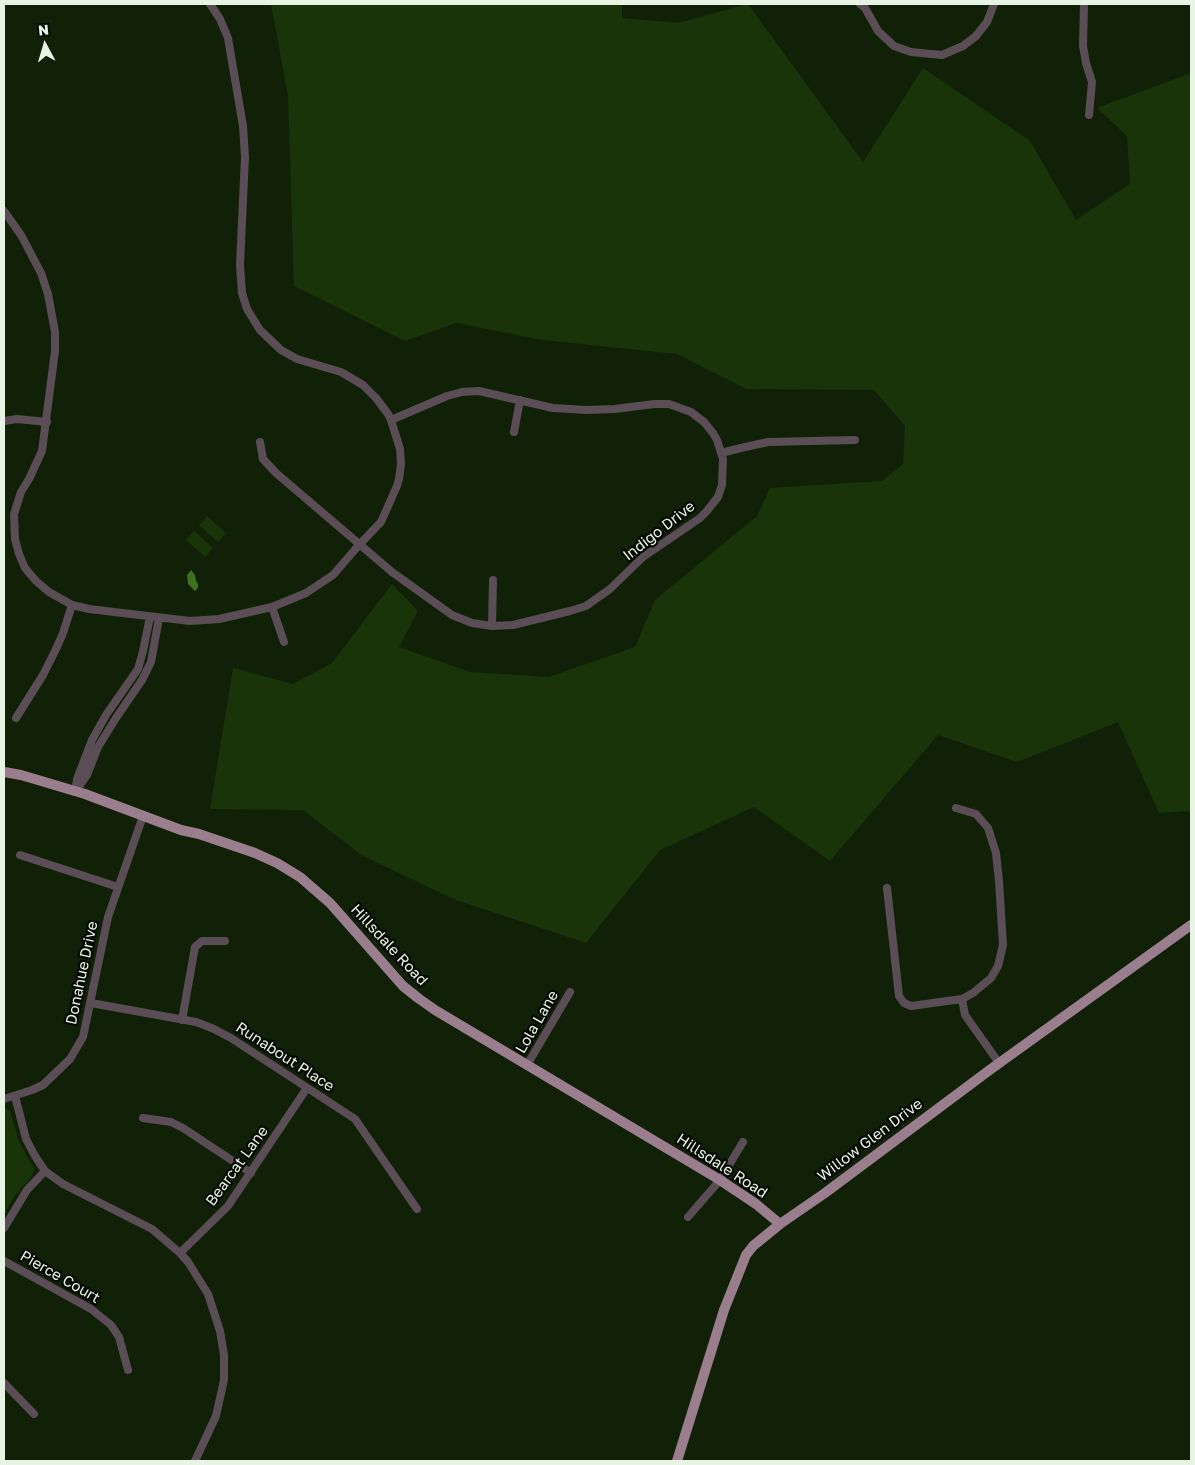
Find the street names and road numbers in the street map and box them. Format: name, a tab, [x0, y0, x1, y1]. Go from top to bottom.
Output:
street label: Indigo Drive	[619, 497, 699, 565]
street label: Hillsdale Road	[347, 901, 431, 989]
street label: Donahue Drive	[62, 920, 102, 1026]
street label: Lola Lane	[512, 987, 562, 1057]
street label: Runabout Place	[232, 1018, 338, 1096]
street label: Willow Glen Drive	[814, 1095, 926, 1185]
street label: Bearcat Lane	[202, 1123, 272, 1209]
street label: Hillsdale Road	[673, 1130, 771, 1202]
street label: Pierce Court	[17, 1247, 103, 1307]

